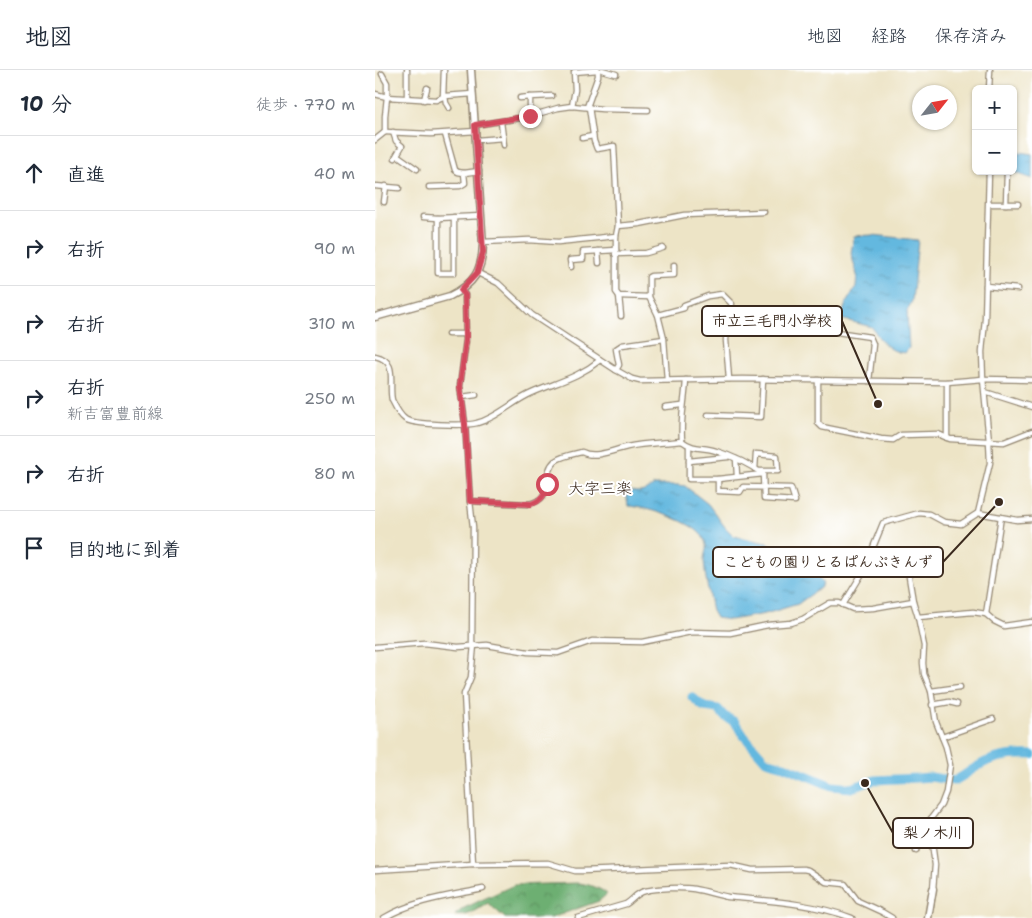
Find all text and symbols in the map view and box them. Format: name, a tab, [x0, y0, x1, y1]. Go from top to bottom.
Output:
text: 地図	[25, 21, 73, 53]
text: 地図	[807, 24, 843, 48]
text: 経路	[871, 24, 907, 48]
text: 保存済み	[935, 24, 1007, 48]
north arrow	[912, 85, 957, 130]
map controls	[972, 85, 1017, 175]
button: +	[972, 85, 1017, 130]
text: 10 分	[20, 90, 72, 118]
text: 徒歩 · 770 m	[256, 94, 355, 115]
route end	[519, 105, 542, 128]
button: −	[972, 130, 1017, 175]
icon: ahead	[20, 159, 48, 187]
text: 直進	[67, 162, 105, 187]
text: 40 m	[313, 163, 355, 184]
icon: right	[20, 234, 48, 262]
text: 右折	[67, 237, 105, 262]
text: 90 m	[314, 238, 355, 259]
callout: 市立三毛門小学校	[702, 306, 842, 336]
icon: right	[20, 309, 48, 337]
text: 市立三毛門小学校	[712, 311, 832, 331]
text: 右折	[67, 312, 105, 337]
text: 310 m	[308, 313, 355, 334]
text: 右折	[67, 375, 105, 400]
icon: right	[20, 384, 48, 412]
text: 250 m	[304, 388, 355, 409]
text: 新吉富豊前線	[67, 403, 163, 424]
icon: right	[20, 459, 48, 487]
text: 右折	[67, 462, 105, 487]
text: 80 m	[314, 463, 355, 484]
route start	[536, 473, 559, 496]
district label: 大字三楽	[568, 478, 632, 499]
icon: arrive	[20, 534, 48, 562]
text: 目的地に到着	[67, 537, 181, 562]
callout: こどもの園りとるぱんぷきんず	[713, 547, 943, 577]
text: こどもの園りとるぱんぷきんず	[723, 552, 933, 572]
callout: 梨ノ木川	[893, 818, 973, 848]
text: 梨ノ木川	[903, 823, 963, 843]

